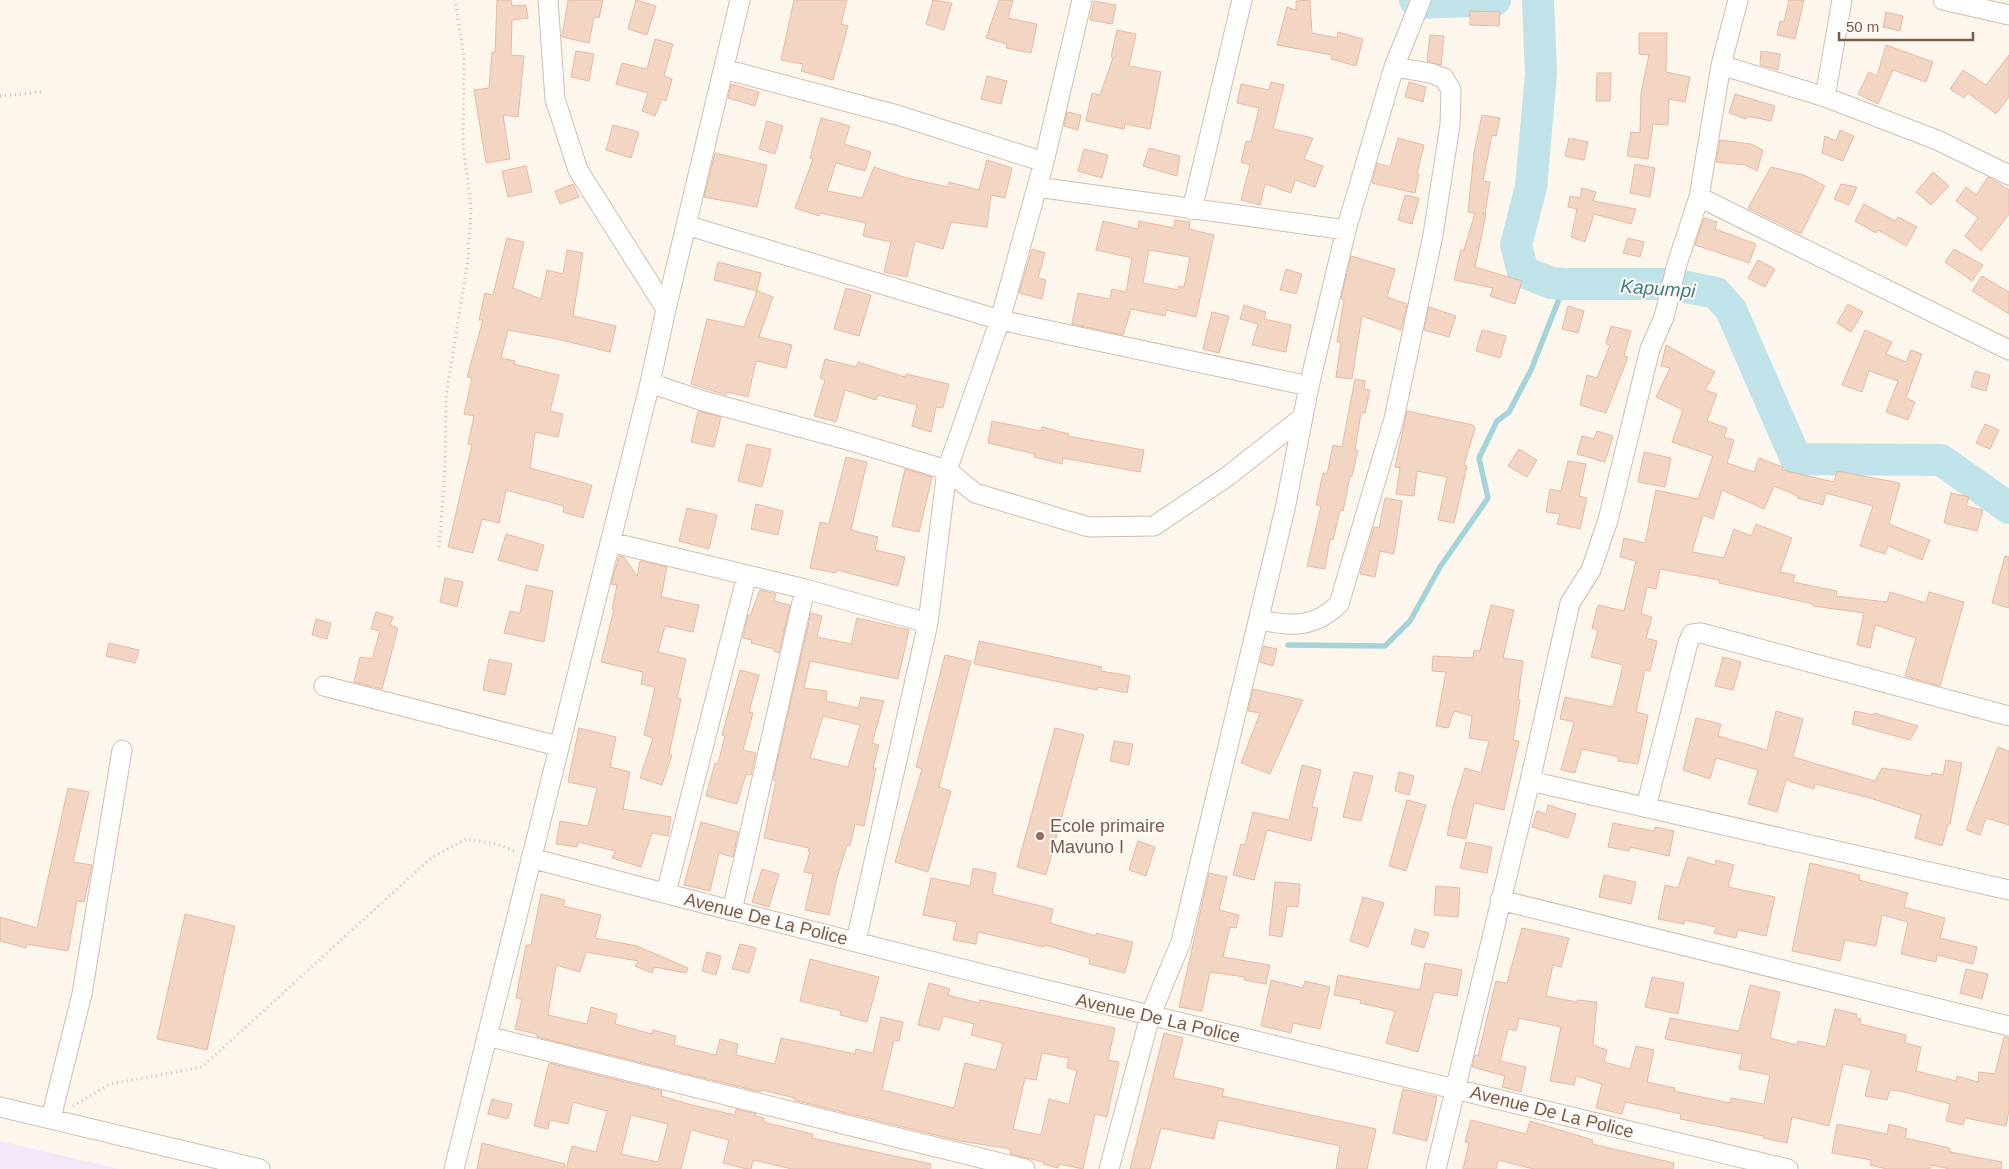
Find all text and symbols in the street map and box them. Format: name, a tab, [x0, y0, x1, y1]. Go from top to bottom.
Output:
scale bar	[1839, 10, 1973, 42]
text: 50 m	[1846, 18, 1879, 35]
water label: Kapumpi	[1620, 275, 1697, 302]
place label: Ecole primaire Mavuno I	[1050, 816, 1165, 857]
marker: Ecole primaire Mavuno I	[1034, 830, 1046, 842]
street label: Avenue De La Police	[682, 889, 850, 949]
street label: Avenue De La Police	[1074, 989, 1242, 1047]
street label: Avenue De La Police	[1468, 1082, 1636, 1142]

